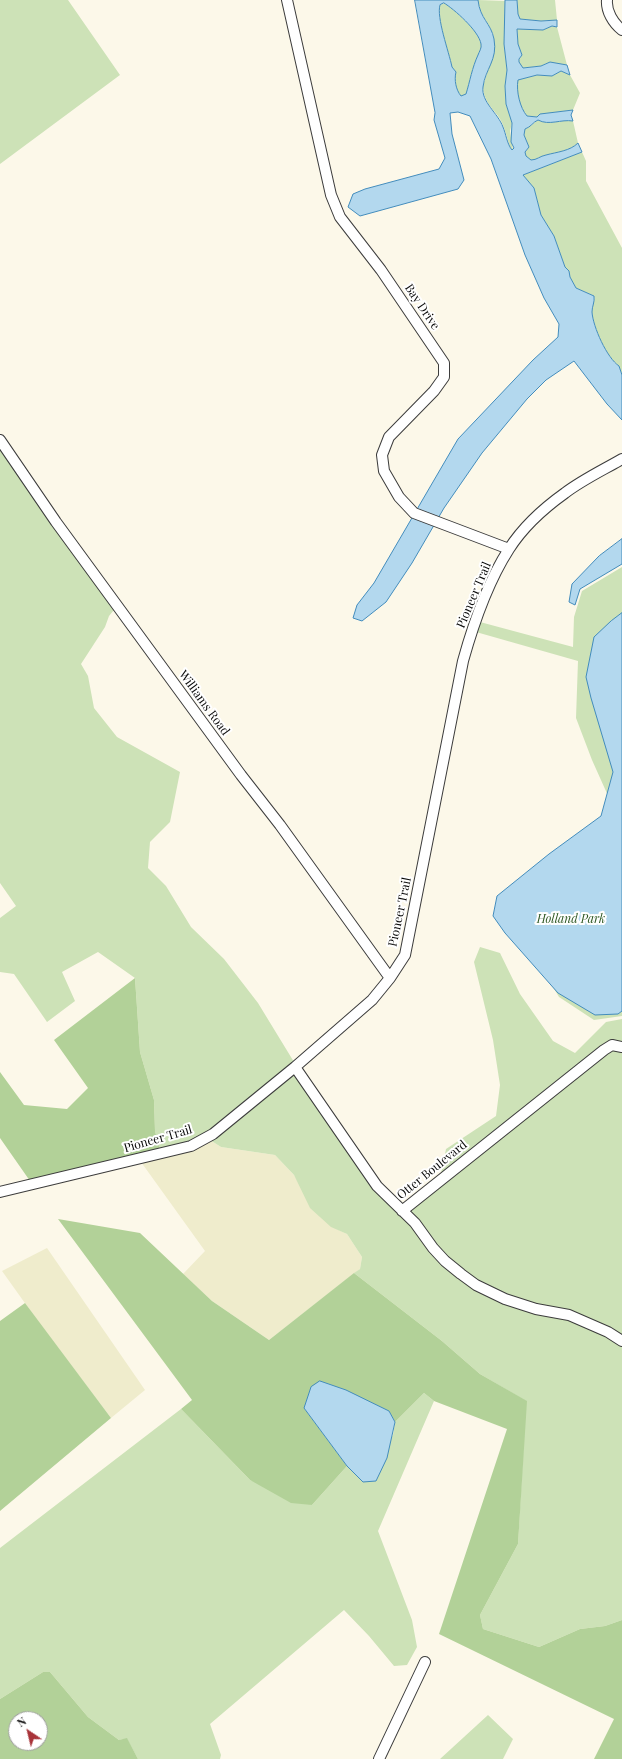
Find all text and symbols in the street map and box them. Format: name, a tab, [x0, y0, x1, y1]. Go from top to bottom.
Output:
street label: Bay Drive	[402, 282, 442, 332]
street label: Pioneer Trail	[454, 560, 494, 630]
street label: Williams Road	[176, 668, 232, 738]
street label: Pioneer Trail	[386, 876, 414, 948]
park label: Holland Park	[537, 912, 605, 926]
street label: Pioneer Trail	[122, 1122, 194, 1156]
street label: Otter Boulevard	[394, 1137, 470, 1203]
north arrow	[8, 1711, 48, 1751]
text: N	[14, 1713, 29, 1730]

